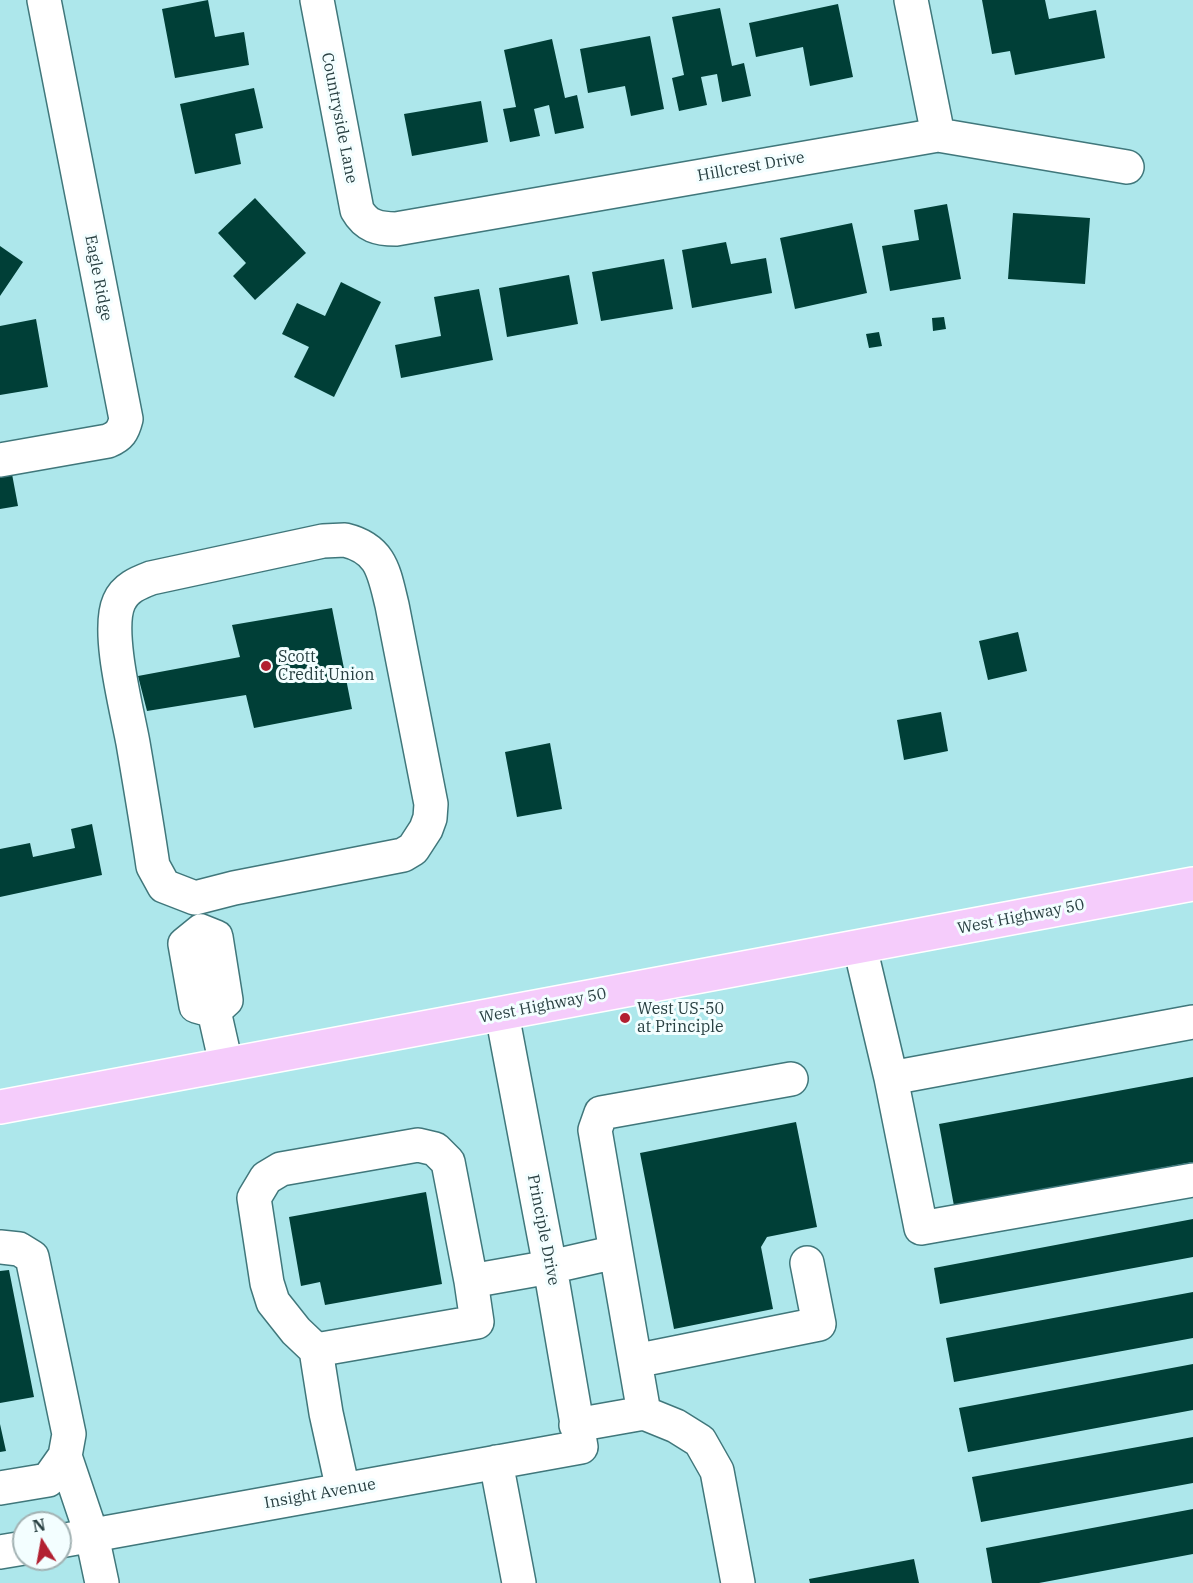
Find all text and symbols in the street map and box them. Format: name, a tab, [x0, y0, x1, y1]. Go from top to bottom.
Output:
street label: Countryside Lane	[317, 51, 361, 185]
street label: Hillcrest Drive	[696, 148, 806, 186]
street label: Eagle Ridge	[80, 233, 116, 323]
place label: Scott Credit Union	[278, 647, 374, 685]
marker: Scott Credit Union	[259, 659, 273, 673]
street label: West Highway 50	[956, 895, 1086, 939]
street label: West Highway 50	[478, 984, 608, 1028]
place label: West US-50 at Principle	[637, 999, 724, 1037]
marker: West US-50 at Principle	[618, 1011, 632, 1025]
street label: Principle Drive	[523, 1173, 563, 1287]
street label: Insight Avenue	[263, 1475, 377, 1513]
north arrow	[12, 1511, 72, 1571]
text: N	[31, 1514, 47, 1536]

